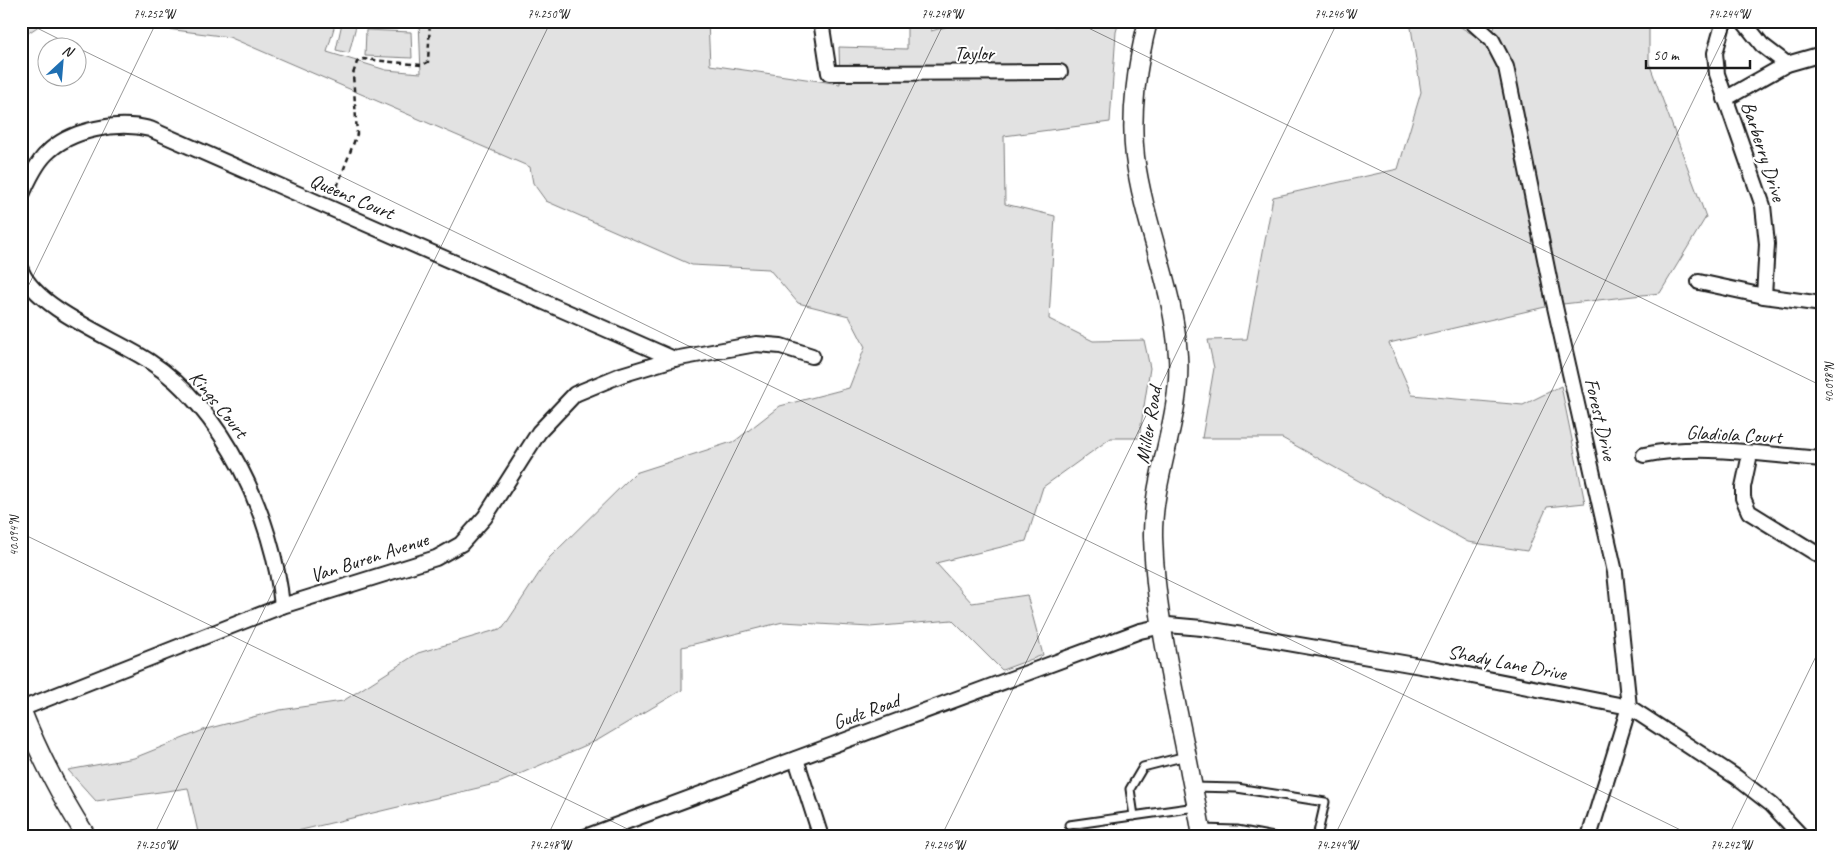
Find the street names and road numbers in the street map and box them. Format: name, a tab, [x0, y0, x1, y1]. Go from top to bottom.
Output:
street label: Taylor	[954, 41, 996, 66]
street label: Barberry Drive	[1736, 98, 1792, 206]
street label: Queens Court	[306, 168, 400, 226]
street label: Kings Court	[184, 366, 255, 445]
street label: Forest Drive	[1579, 376, 1622, 464]
street label: Miller Road	[1129, 381, 1168, 466]
street label: Gladiola Court	[1686, 420, 1785, 450]
street label: Van Buren Avenue	[307, 526, 433, 588]
street label: Shady Lane Drive	[1446, 639, 1570, 687]
street label: Gudz Road	[829, 687, 906, 735]

